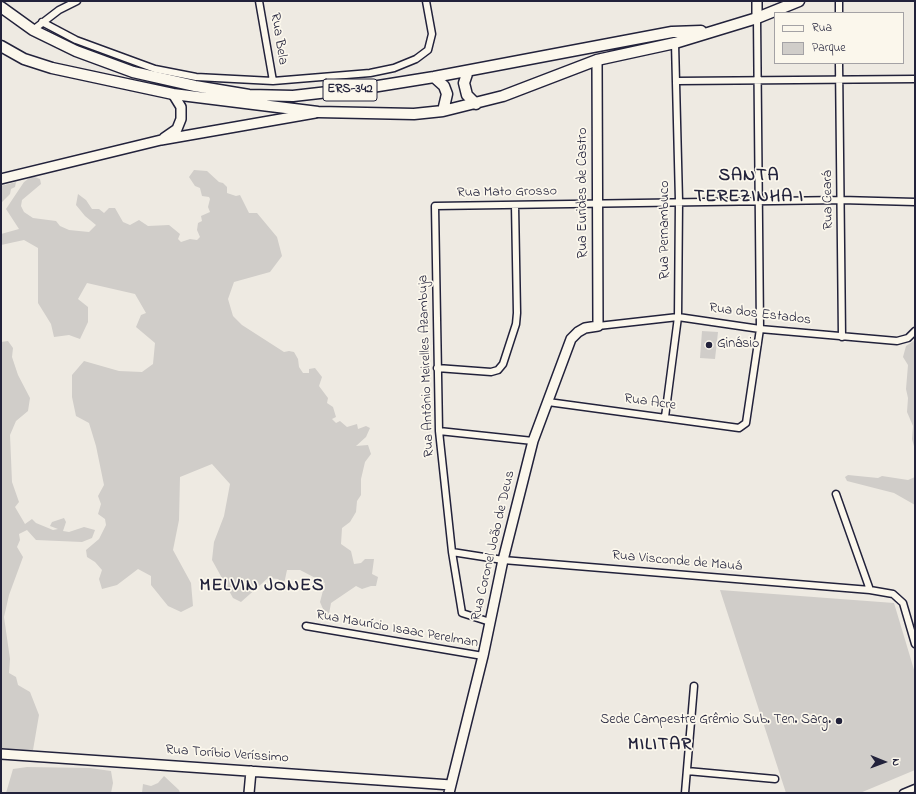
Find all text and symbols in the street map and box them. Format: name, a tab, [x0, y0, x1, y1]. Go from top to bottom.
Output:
street label: Rua Bela	[266, 12, 290, 66]
legend	[774, 12, 904, 64]
text: Rua	[812, 19, 832, 37]
text: Parque	[812, 39, 846, 57]
road number: ERS-342	[323, 79, 377, 101]
street label: Rua Eurides de Castro	[576, 127, 592, 259]
district label: SANTA TEREZINHA I	[694, 166, 804, 208]
street label: Rua Ceará	[820, 170, 838, 230]
street label: Rua Pernambuco	[658, 181, 674, 279]
street label: Rua Mato Grosso	[457, 184, 557, 202]
street label: Rua Antônio Meirelles Azambuja	[415, 274, 439, 458]
street label: Rua dos Estados	[708, 300, 812, 330]
place label: Ginásio	[717, 337, 759, 353]
marker: Ginásio	[704, 340, 714, 350]
street label: Rua Acre	[623, 391, 677, 415]
street label: Rua Coronel João de Deus	[469, 469, 519, 623]
street label: Rua Visconde de Mauá	[611, 548, 743, 576]
district label: MELVIN JONES	[199, 576, 325, 598]
street label: Rua Maurício Isaac Perelman	[315, 607, 479, 653]
place label: Sede Campestre Grêmio Sub. Ten. Sarg.	[600, 713, 831, 729]
marker: Sede Campestre Grêmio Sub. Ten. Sarg.	[834, 716, 844, 726]
district label: MILITAR	[628, 735, 692, 757]
street label: Rua Toríbio Veríssimo	[165, 742, 289, 768]
north arrow	[864, 742, 904, 782]
text: N	[888, 758, 904, 766]

